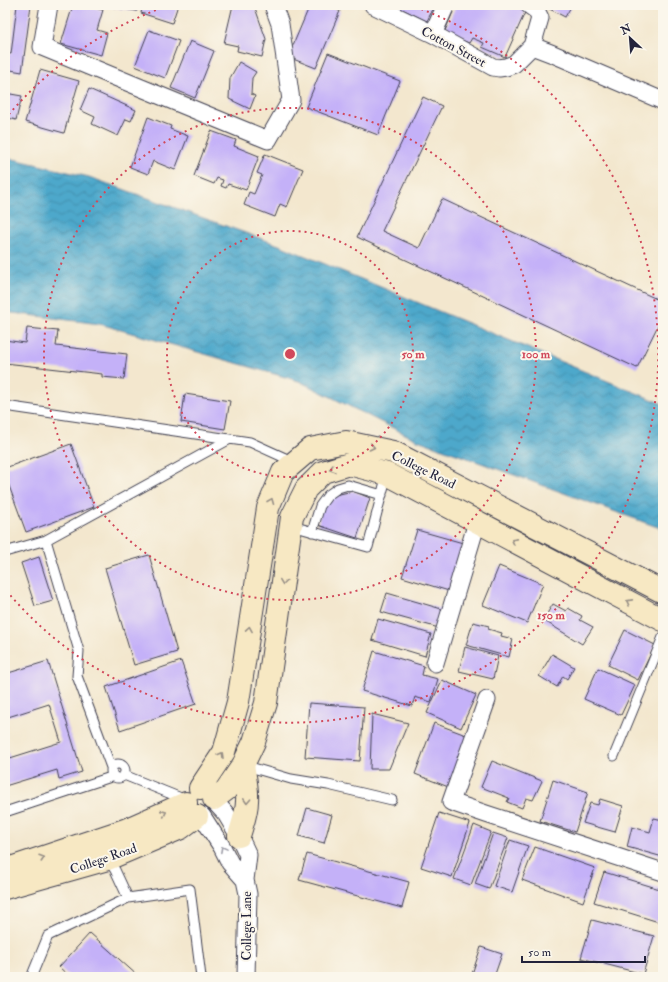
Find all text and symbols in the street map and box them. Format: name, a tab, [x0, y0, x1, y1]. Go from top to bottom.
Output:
north arrow	[610, 18, 650, 58]
text: N	[618, 21, 634, 38]
street label: Cotton Street	[418, 23, 489, 71]
centre of rings	[283, 347, 297, 361]
text: 50 m	[401, 347, 425, 362]
text: 100 m	[522, 347, 551, 362]
one-way arrow	[368, 443, 375, 451]
street label: College Road	[389, 447, 459, 493]
one-way arrow	[329, 465, 336, 473]
one-way arrow	[266, 498, 274, 505]
one-way arrow	[510, 539, 518, 546]
one-way arrow	[280, 578, 288, 585]
one-way arrow	[625, 599, 633, 607]
text: 150 m	[537, 608, 565, 623]
one-way arrow	[244, 626, 253, 632]
one-way arrow	[217, 752, 224, 759]
one-way arrow	[242, 798, 251, 804]
one-way arrow	[160, 810, 167, 818]
street label: College Road	[68, 840, 139, 878]
one-way arrow	[220, 846, 227, 853]
one-way arrow	[38, 854, 45, 862]
street label: College Lane	[239, 891, 255, 961]
scale bar	[522, 938, 645, 964]
text: 50 m	[528, 945, 552, 960]

